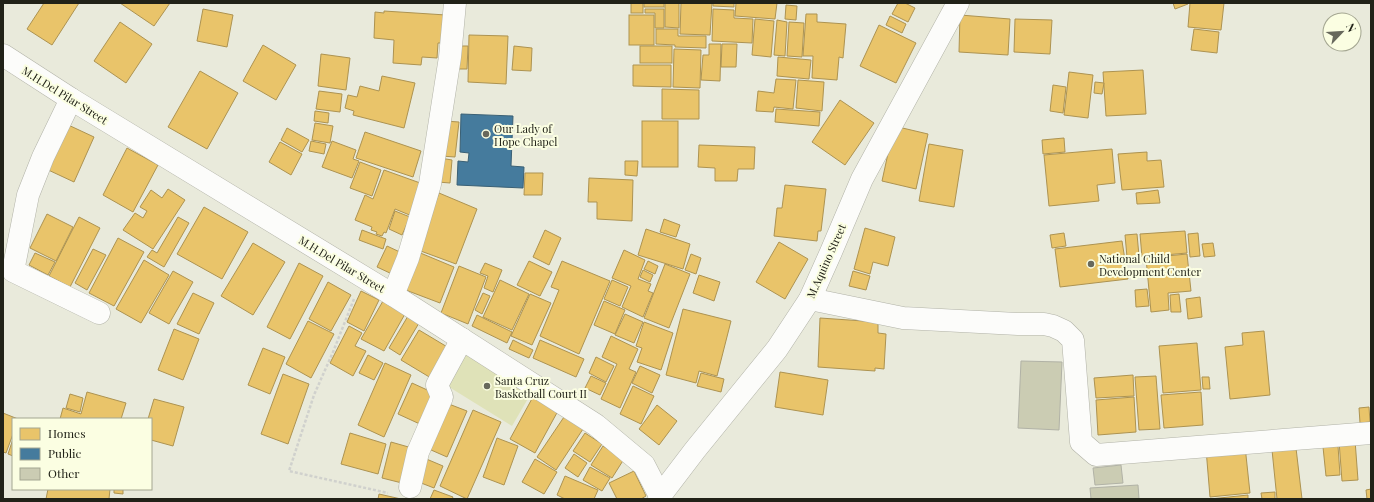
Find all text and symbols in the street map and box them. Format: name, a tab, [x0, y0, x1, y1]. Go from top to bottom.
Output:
north arrow	[1322, 12, 1362, 52]
text: N	[1343, 21, 1360, 34]
street label: M.H.Del Pilar Street	[19, 63, 111, 127]
place label: Our Lady of Hope Chapel	[494, 121, 557, 149]
marker: Our Lady of Hope Chapel	[481, 129, 491, 139]
street label: M.Aquino Street	[803, 221, 849, 301]
street label: M.H.Del Pilar Street	[296, 232, 388, 296]
place label: National Child Development Center	[1099, 251, 1201, 279]
marker: National Child Development Center	[1086, 259, 1096, 269]
place label: Santa Cruz Basketball Court II	[495, 373, 587, 401]
marker: Santa Cruz Basketball Court II	[482, 381, 492, 391]
legend	[12, 418, 152, 490]
text: Homes	[48, 425, 86, 441]
text: Public	[48, 445, 82, 461]
text: Other	[48, 465, 80, 481]

